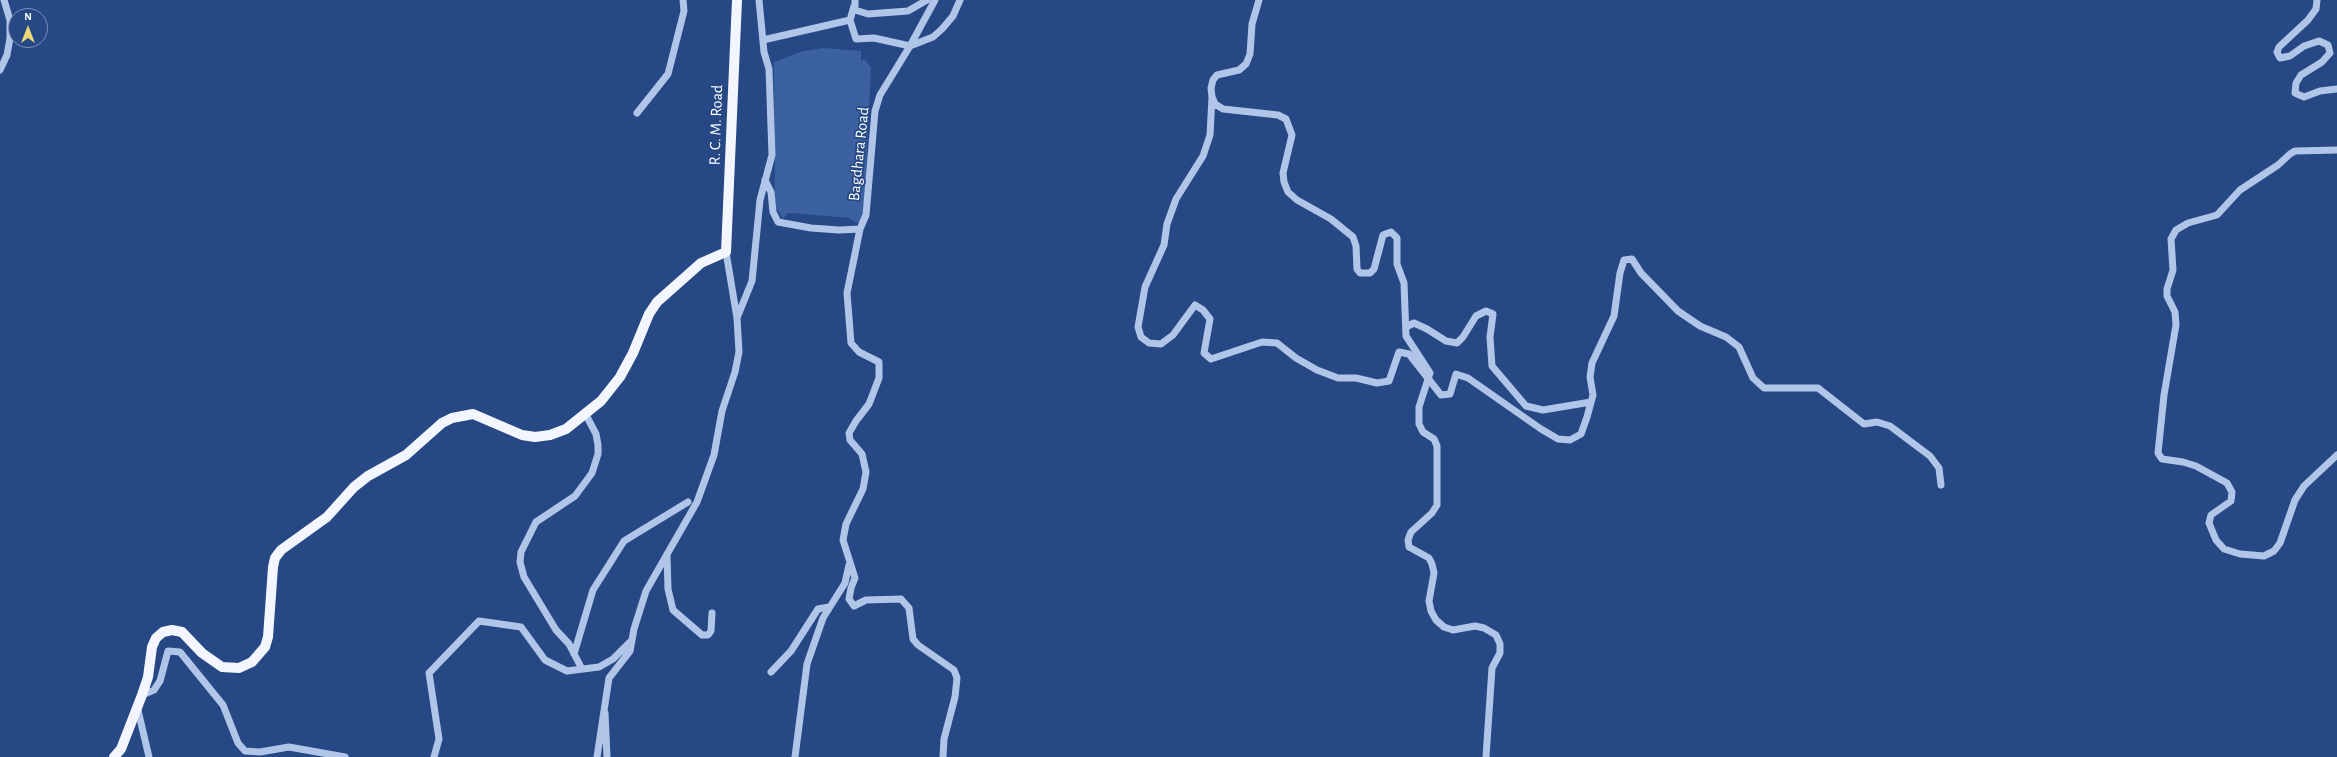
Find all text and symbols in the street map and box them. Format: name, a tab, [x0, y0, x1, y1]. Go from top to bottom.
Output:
north arrow	[8, 8, 48, 48]
text: N	[24, 11, 32, 22]
street label: R. C. M. Road	[705, 84, 727, 166]
street label: Bagdhara Road	[845, 106, 873, 202]

